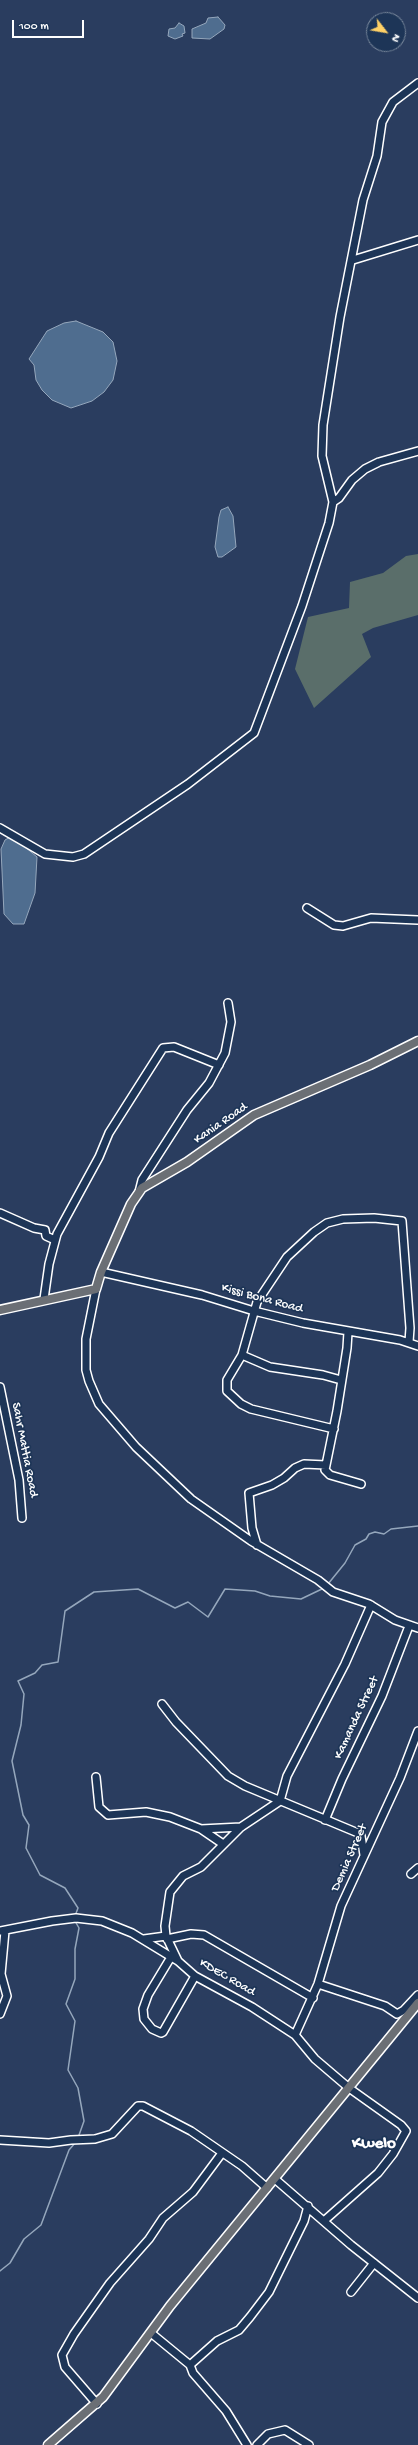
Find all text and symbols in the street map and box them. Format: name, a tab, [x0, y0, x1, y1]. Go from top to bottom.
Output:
scale bar	[14, 12, 86, 38]
north arrow	[366, 12, 406, 52]
text: 100 m	[19, 20, 49, 34]
text: N	[388, 31, 402, 44]
street label: Kania Road	[191, 1100, 251, 1148]
street label: Kissi Bona Road	[220, 1281, 304, 1317]
street label: Sahr Mattia Road	[7, 1401, 41, 1499]
street label: Kamanda Street	[331, 1674, 383, 1762]
street label: Demia Street	[328, 1822, 372, 1894]
street label: KDEC Road	[196, 1956, 258, 2000]
district label: Kwelo	[352, 2134, 396, 2154]

